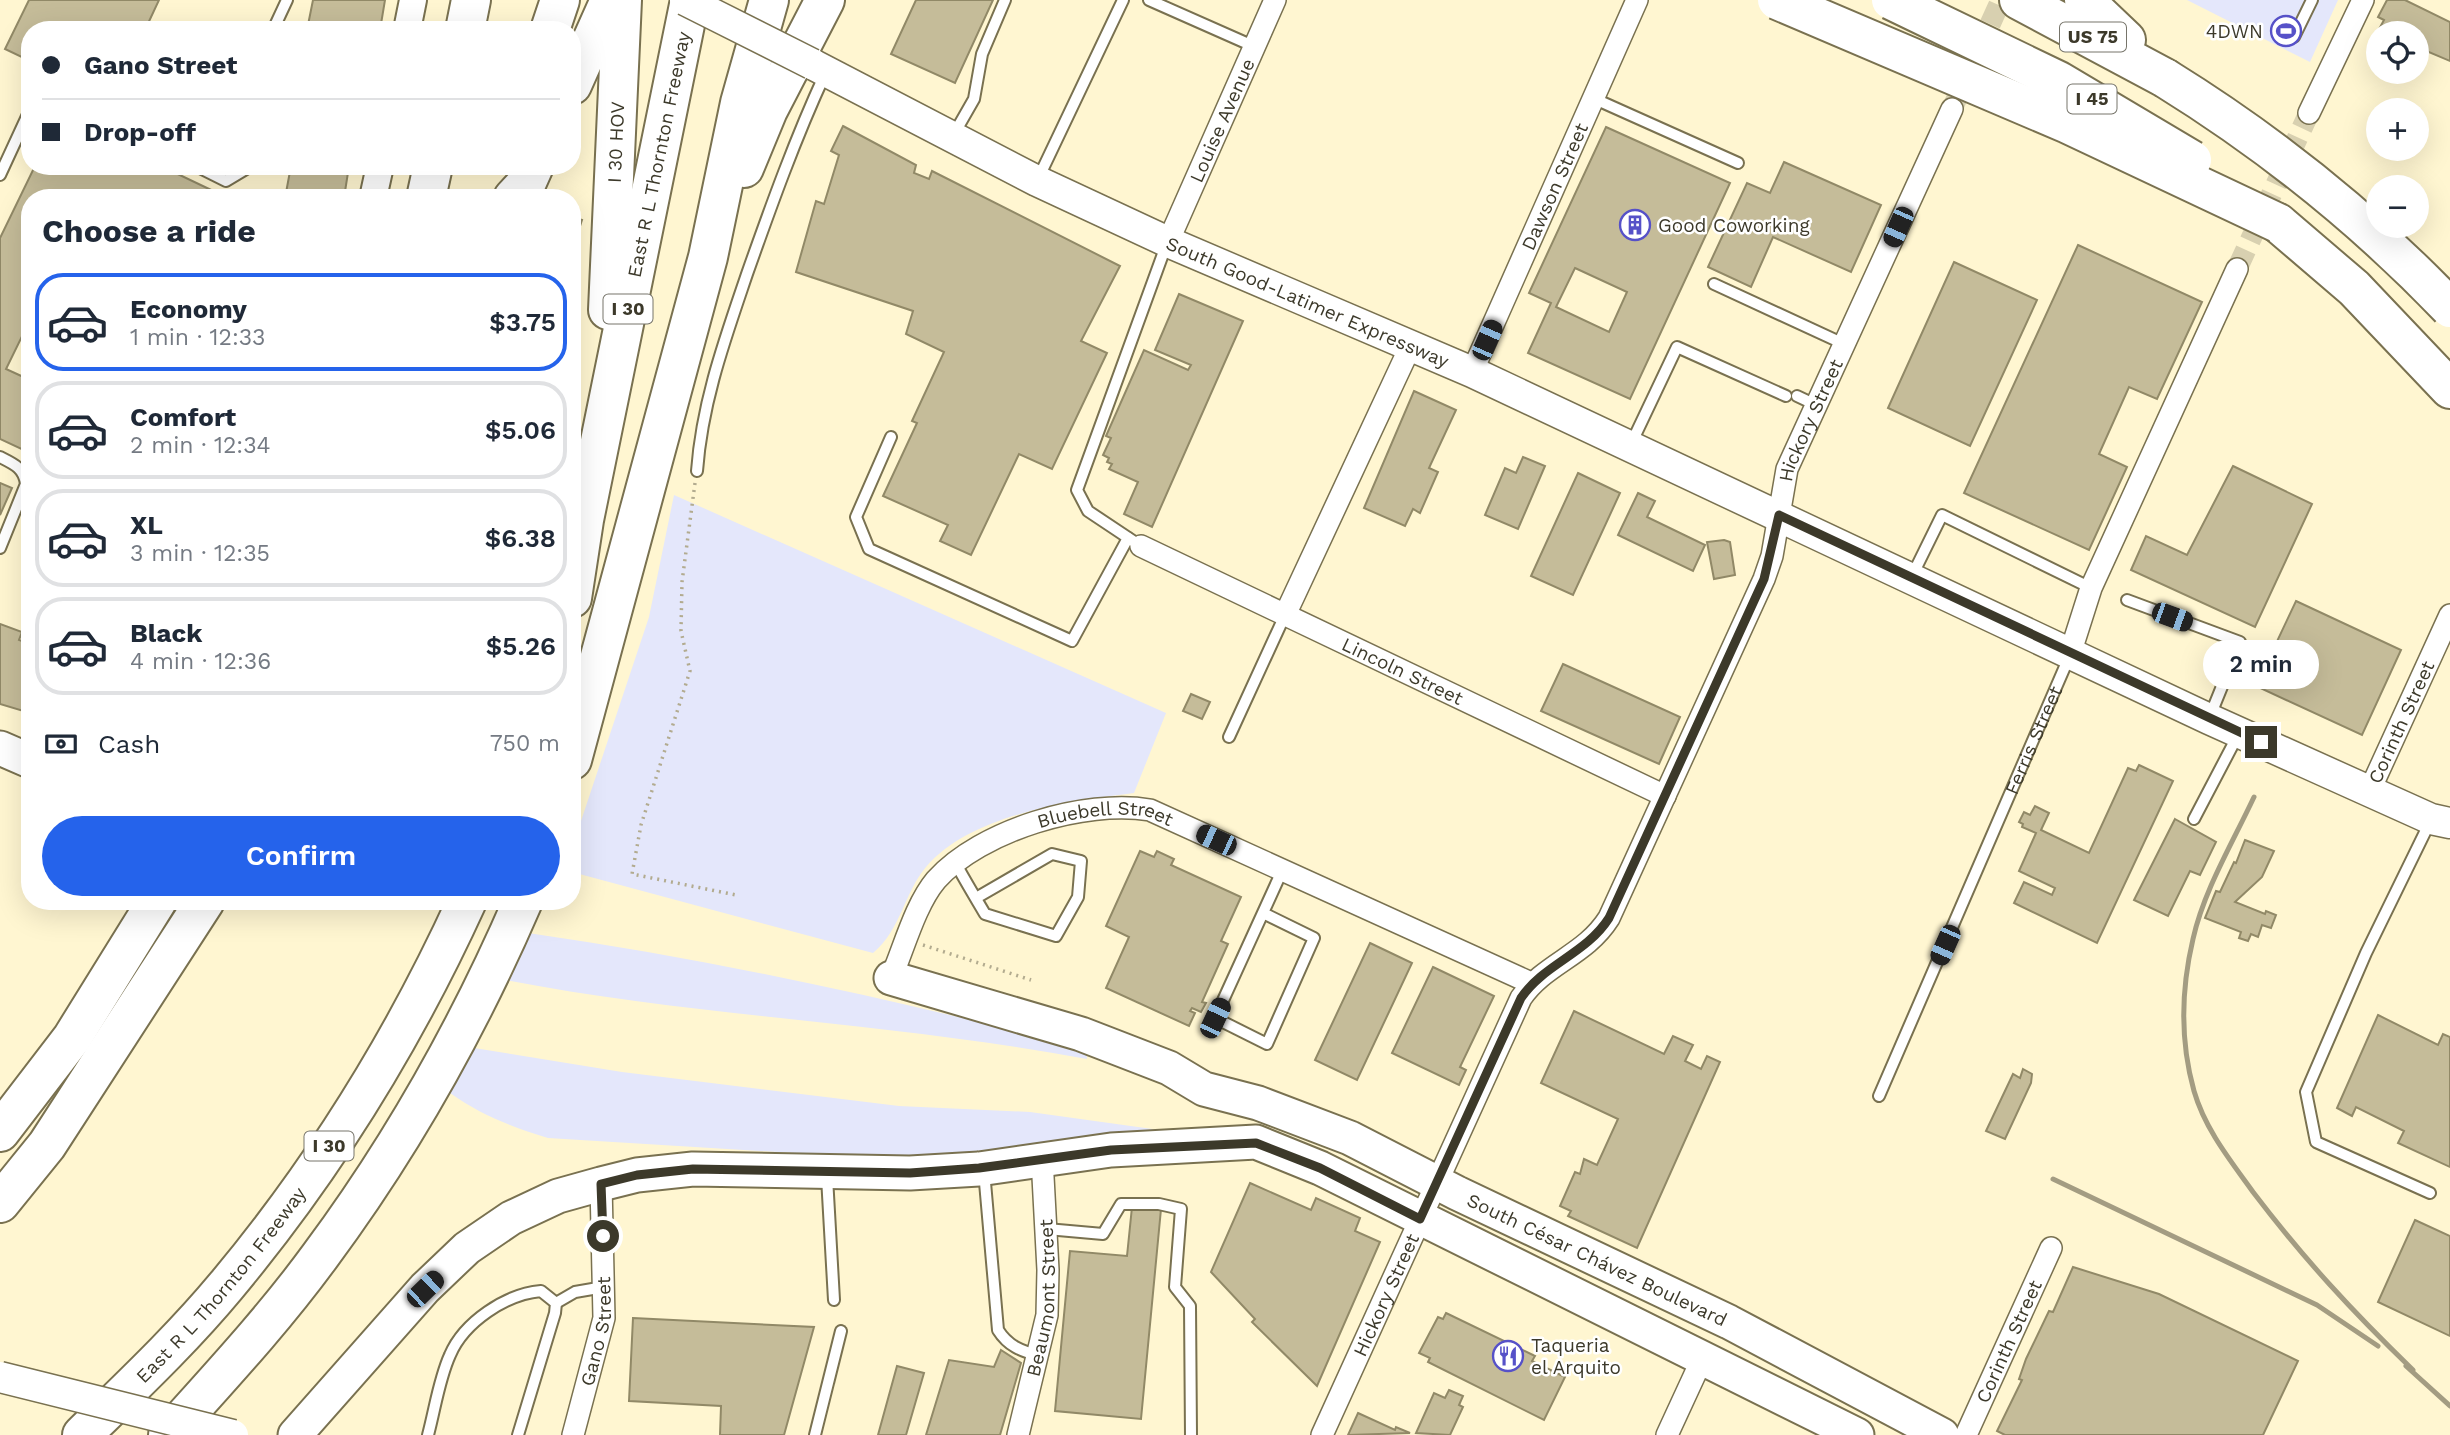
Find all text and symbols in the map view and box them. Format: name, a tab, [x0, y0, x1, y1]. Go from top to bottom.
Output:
sports icon: 4DWN	[2269, 14, 2303, 48]
place label: 4DWN	[2206, 20, 2263, 43]
map controls	[2366, 21, 2429, 238]
button: locate	[2366, 21, 2429, 84]
road number: US 75	[2060, 22, 2126, 52]
street label: East R L Thornton Freeway	[623, 29, 695, 279]
text: Gano Street	[84, 50, 237, 80]
street label: Louise Avenue	[1185, 55, 1260, 186]
road number: I 45	[2068, 84, 2116, 114]
button: +	[2366, 98, 2429, 161]
street label: I 30 HOV	[603, 101, 629, 184]
text: Drop-off	[84, 117, 196, 147]
street label: Dawson Street	[1517, 119, 1593, 254]
button: −	[2366, 175, 2429, 238]
car	[1880, 204, 1917, 250]
building icon: Good Coworking	[1618, 208, 1652, 242]
text: Choose a ride	[42, 212, 256, 250]
place label: Good Coworking	[1658, 214, 1810, 237]
street label: South Good-Latimer Expressway	[1163, 232, 1452, 373]
icon: car	[46, 291, 109, 354]
text: Economy	[130, 294, 247, 324]
road number: I 30	[604, 295, 652, 324]
text: $3.75	[489, 307, 556, 337]
car	[1469, 317, 1506, 363]
text: 1 min · 12:33	[130, 324, 266, 351]
street label: Hickory Street	[1774, 355, 1848, 483]
icon: car	[46, 399, 109, 462]
text: Comfort	[130, 402, 236, 432]
text: $5.06	[485, 415, 556, 445]
text: 2 min · 12:34	[130, 432, 271, 459]
icon: car	[46, 507, 109, 570]
text: XL	[130, 510, 163, 540]
text: $6.38	[485, 523, 556, 553]
text: 3 min · 12:35	[130, 540, 270, 567]
car	[2149, 600, 2196, 634]
icon: car	[46, 615, 109, 678]
text: Black	[130, 618, 202, 648]
text: $5.26	[486, 631, 556, 661]
street label: Lincoln Street	[1338, 633, 1467, 710]
callout: 2 min	[2203, 640, 2319, 690]
text: 4 min · 12:36	[130, 648, 271, 675]
text: 2 min	[2229, 651, 2293, 678]
street label: Corinth Street	[2363, 657, 2440, 787]
street label: Ferris Street	[2000, 682, 2067, 798]
icon: cash	[42, 725, 80, 763]
route end	[2245, 726, 2277, 758]
text: Cash	[98, 729, 160, 759]
text: 750 m	[490, 730, 560, 757]
street label: Bluebell Street	[1034, 797, 1177, 833]
button: Confirm	[42, 816, 560, 896]
car	[1193, 822, 1240, 858]
car	[1927, 922, 1964, 968]
car	[1197, 995, 1234, 1041]
road number: I 30	[304, 1132, 354, 1161]
street label: East R L Thornton Freeway	[131, 1182, 311, 1388]
street label: South César Chávez Boulevard	[1463, 1189, 1731, 1331]
street label: Beaumont Street	[1022, 1218, 1060, 1379]
route start	[587, 1220, 619, 1252]
street label: Hickory Street	[1348, 1230, 1424, 1360]
car	[403, 1267, 448, 1311]
street label: Gano Street	[576, 1276, 616, 1388]
street label: Corinth Street	[1971, 1276, 2047, 1406]
place label: Taqueria el Arquito	[1531, 1334, 1621, 1379]
restaurant icon: Taqueria el Arquito	[1491, 1339, 1525, 1373]

